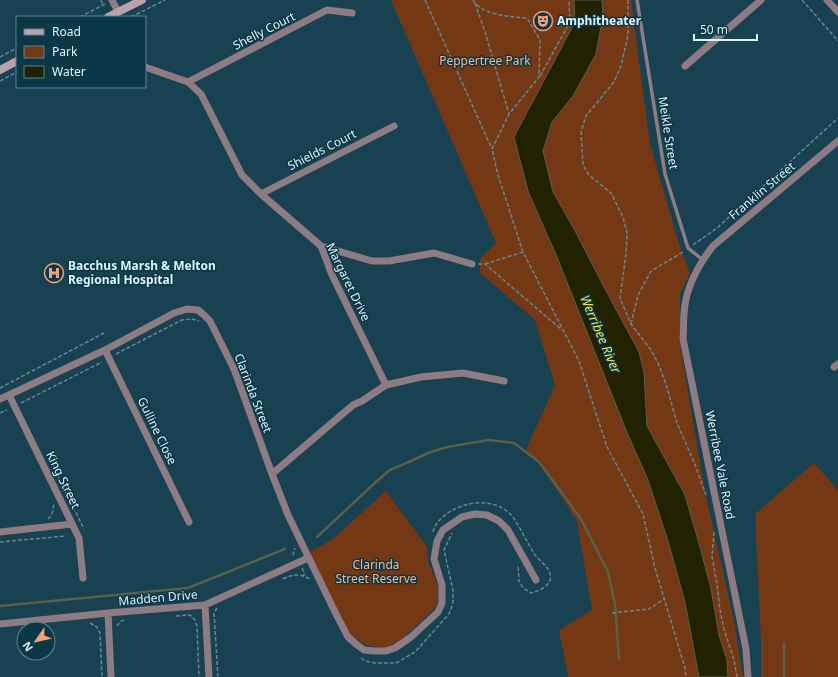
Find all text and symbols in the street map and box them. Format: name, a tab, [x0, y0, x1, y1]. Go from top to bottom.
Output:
street label: Shelly Court	[230, 7, 298, 54]
theatre icon: Amphitheater	[532, 10, 554, 32]
place label: Amphitheater	[557, 12, 642, 29]
legend	[16, 16, 146, 88]
scale bar	[694, 16, 757, 42]
text: 50 m	[700, 21, 728, 38]
text: Road	[52, 23, 81, 40]
text: Park	[52, 43, 78, 60]
park label: Peppertree Park	[439, 52, 531, 69]
text: Water	[52, 63, 86, 80]
street label: Meikle Street	[654, 95, 683, 171]
street label: Shields Court	[285, 125, 360, 174]
street label: Franklin Street	[725, 157, 799, 223]
street label: Margaret Drive	[322, 240, 375, 324]
place label: Bacchus Marsh & Melton Regional Hospital	[68, 257, 216, 288]
hospital icon: Bacchus Marsh & Melton Regional Hospital	[43, 262, 65, 284]
water label: Werribee River	[576, 292, 626, 377]
street label: Clarinda Street	[231, 351, 277, 436]
street label: Gulline Close	[134, 394, 181, 468]
street label: Werribee Vale Road	[702, 409, 739, 521]
street label: King Street	[42, 448, 85, 512]
park label: Clarinda Street Reserve	[335, 556, 417, 587]
street label: Madden Drive	[118, 586, 198, 609]
north arrow	[16, 621, 56, 661]
text: N	[19, 639, 36, 655]

